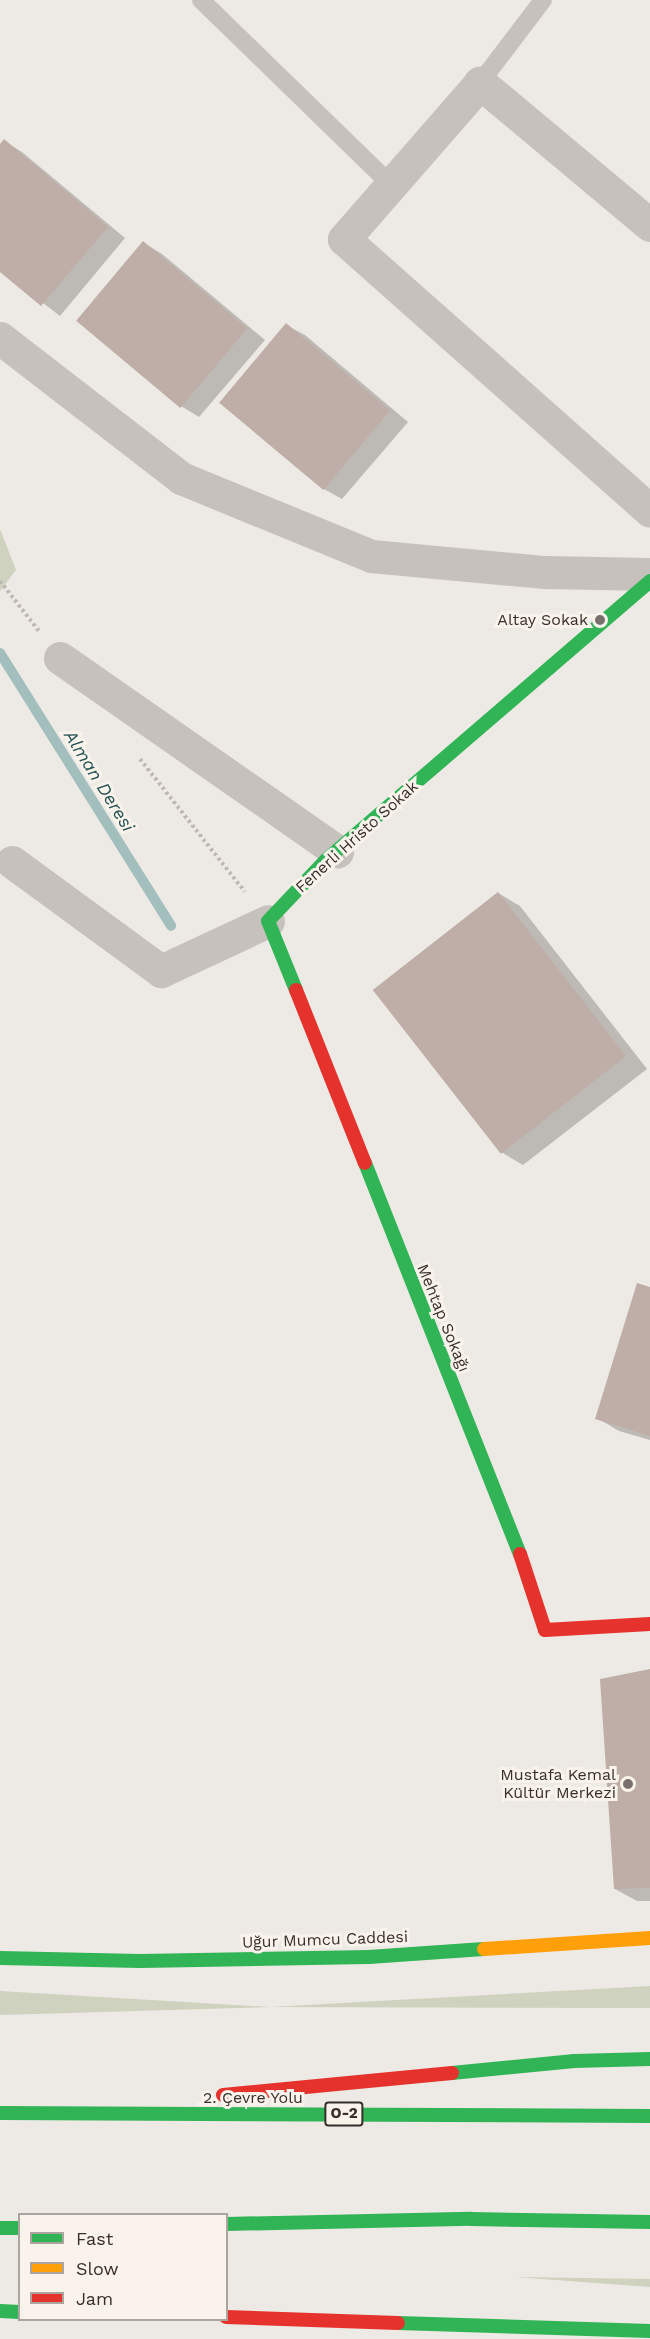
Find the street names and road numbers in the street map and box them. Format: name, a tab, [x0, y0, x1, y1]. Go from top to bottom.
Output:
street label: Fenerli Hristo Sokak	[292, 777, 422, 897]
street label: Mehtap Sokağı	[413, 1261, 473, 1375]
street label: Uğur Mumcu Caddesi	[241, 1928, 409, 1952]
street label: 2. Çevre Yolu	[203, 2088, 303, 2108]
road number: O-2	[323, 2102, 365, 2126]

